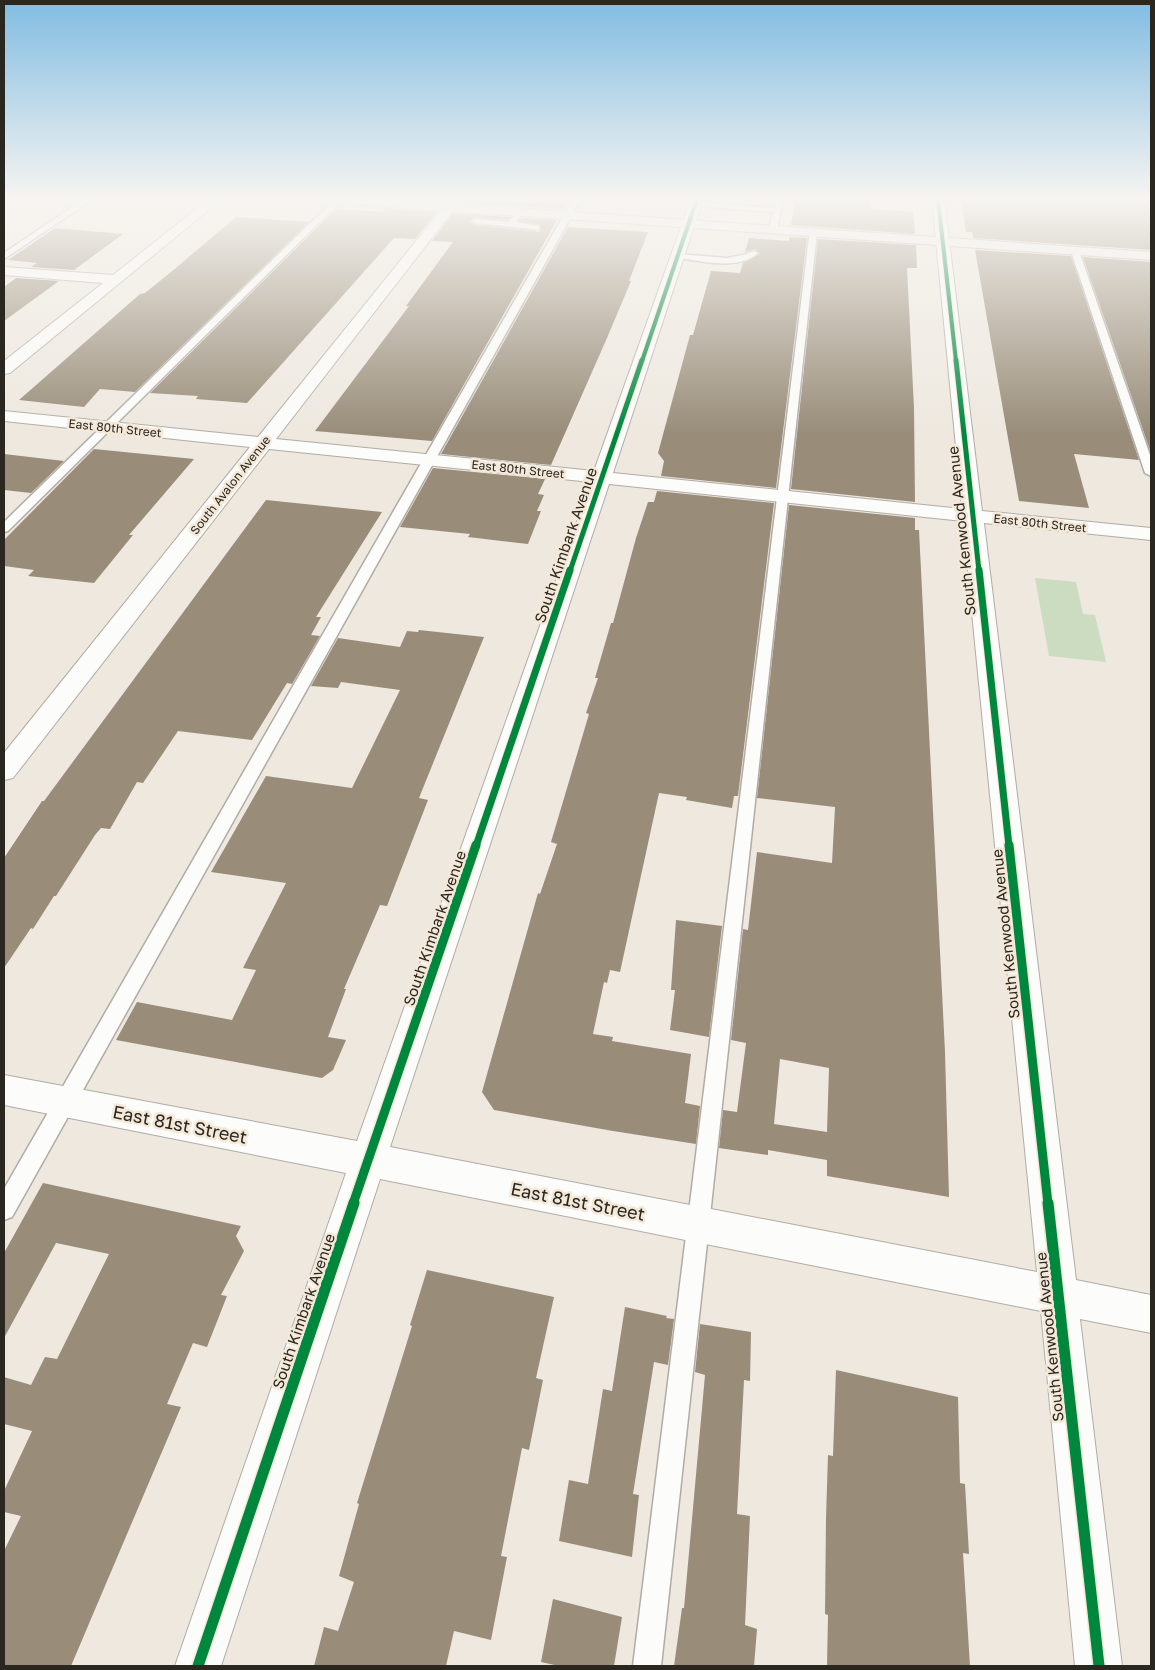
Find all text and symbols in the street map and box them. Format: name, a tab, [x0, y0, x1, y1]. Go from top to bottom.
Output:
street label: East 80th Street	[68, 416, 163, 440]
street label: South Avalon Avenue	[187, 433, 273, 537]
street label: South Kenwood Avenue	[943, 445, 979, 617]
street label: East 80th Street	[471, 457, 566, 481]
street label: South Kimbark Avenue	[530, 465, 600, 625]
street label: East 80th Street	[993, 511, 1088, 535]
street label: South Kimbark Avenue	[399, 848, 469, 1008]
street label: South Kenwood Avenue	[987, 848, 1023, 1020]
street label: East 81st Street	[111, 1100, 249, 1148]
street label: East 81st Street	[509, 1177, 647, 1225]
street label: South Kimbark Avenue	[268, 1231, 338, 1391]
street label: South Kenwood Avenue	[1031, 1251, 1067, 1423]

